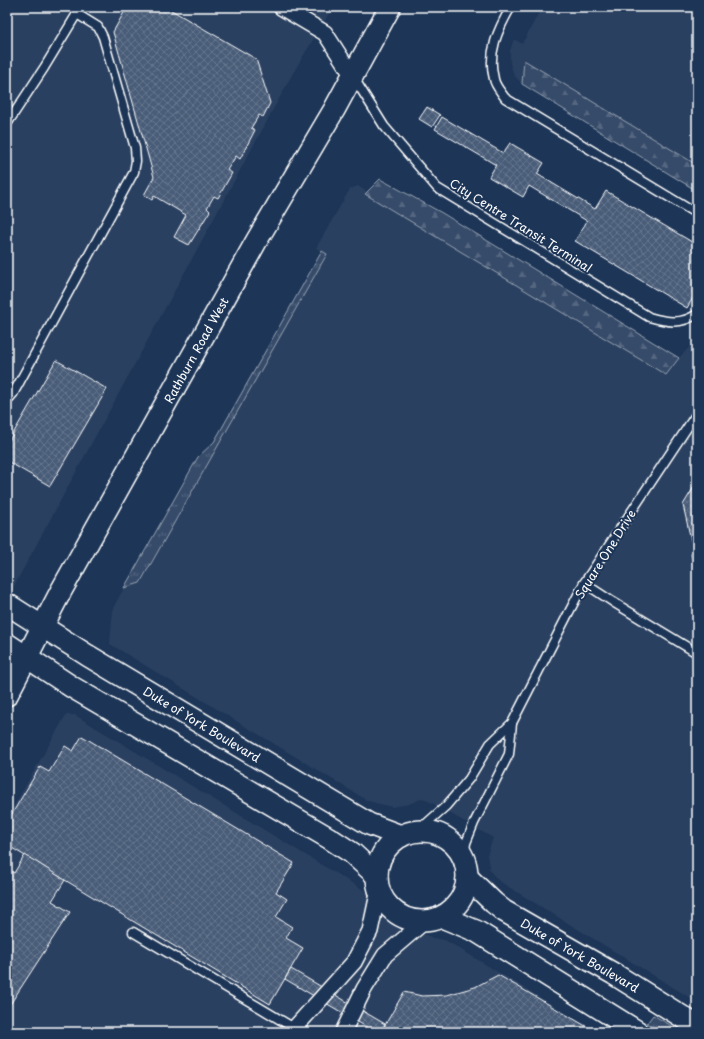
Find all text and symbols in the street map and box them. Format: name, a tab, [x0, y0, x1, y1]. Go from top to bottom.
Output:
street label: City Centre Transit Terminal	[446, 174, 596, 276]
street label: Rathburn Road West	[159, 294, 233, 406]
street label: Square One Drive	[570, 506, 640, 602]
street label: Duke of York Boulevard	[140, 682, 265, 767]
street label: Duke of York Boulevard	[517, 914, 643, 997]

